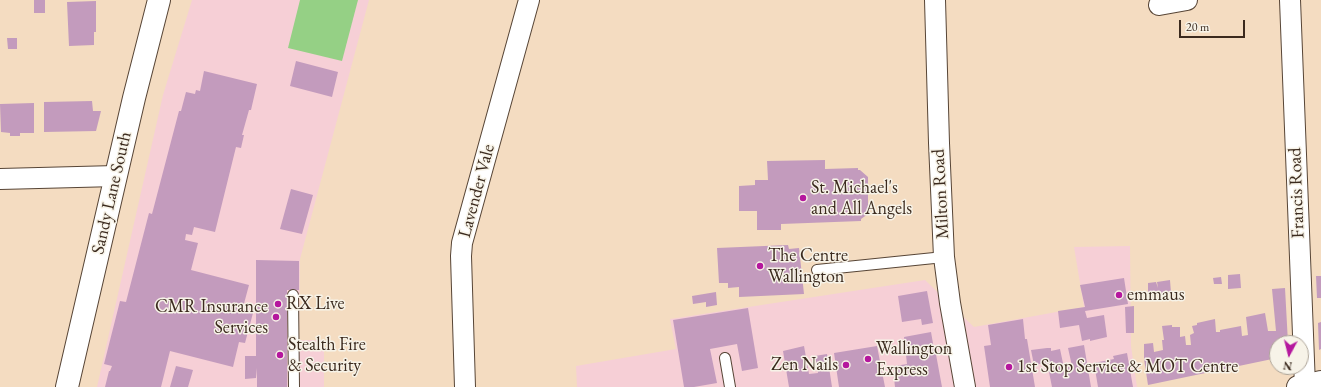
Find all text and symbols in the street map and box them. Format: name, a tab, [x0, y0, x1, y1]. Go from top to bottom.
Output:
scale bar	[1181, 12, 1247, 38]
text: 20 m	[1186, 19, 1209, 35]
street label: Sandy Lane South	[87, 130, 137, 256]
street label: Lavender Vale	[454, 142, 500, 240]
street label: Francis Road	[1285, 147, 1309, 239]
street label: Milton Road	[928, 148, 954, 240]
place label: St. Michael's and All Angels	[811, 177, 912, 220]
marker: St. Michael's and All Angels	[798, 193, 808, 203]
place label: The Centre Wallington	[768, 245, 848, 288]
marker: The Centre Wallington	[755, 261, 765, 271]
place label: emmaus	[1127, 284, 1185, 306]
marker: emmaus	[1114, 290, 1124, 300]
place label: RX Live	[286, 293, 345, 315]
place label: CMR Insurance Services	[155, 296, 268, 338]
marker: RX Live	[273, 299, 283, 309]
marker: CMR Insurance Services	[271, 312, 281, 322]
place label: Stealth Fire & Security	[288, 334, 366, 376]
north arrow	[1269, 335, 1309, 375]
place label: Wallington Express	[876, 338, 952, 380]
marker: Stealth Fire & Security	[275, 350, 285, 360]
place label: Zen Nails	[771, 354, 838, 376]
marker: Wallington Express	[863, 354, 873, 364]
place label: 1st Stop Service & MOT Centre	[1017, 356, 1238, 378]
text: N	[1282, 358, 1293, 373]
marker: Zen Nails	[841, 360, 851, 370]
marker: 1st Stop Service & MOT Centre	[1004, 362, 1014, 372]

